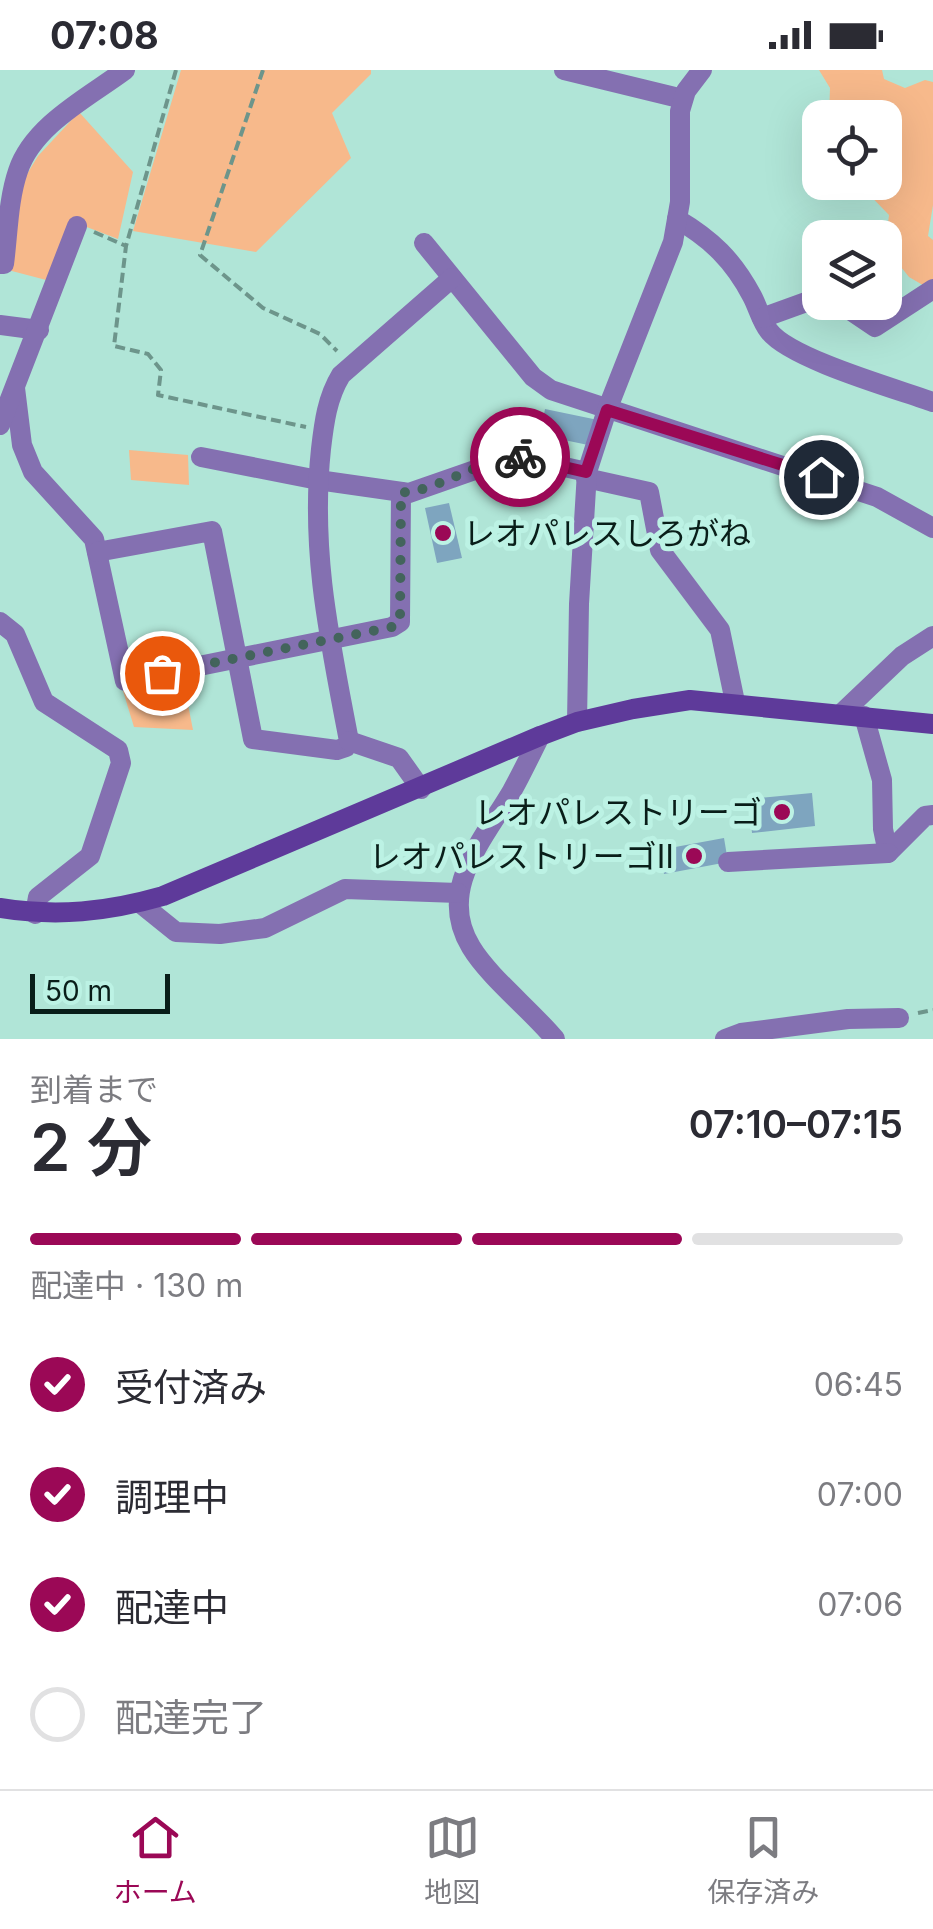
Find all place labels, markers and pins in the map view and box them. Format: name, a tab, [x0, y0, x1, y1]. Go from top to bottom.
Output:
pin	[779, 435, 864, 520]
place label: レオパレスしろがね	[463, 514, 751, 553]
marker: レオパレスしろがね	[432, 522, 454, 544]
pin	[120, 631, 205, 716]
place label: レオパレストリーゴ	[474, 793, 762, 832]
marker: レオパレストリーゴ	[771, 801, 793, 823]
place label: レオパレストリーゴⅡ	[369, 837, 674, 876]
marker: レオパレストリーゴⅡ	[683, 845, 705, 867]

